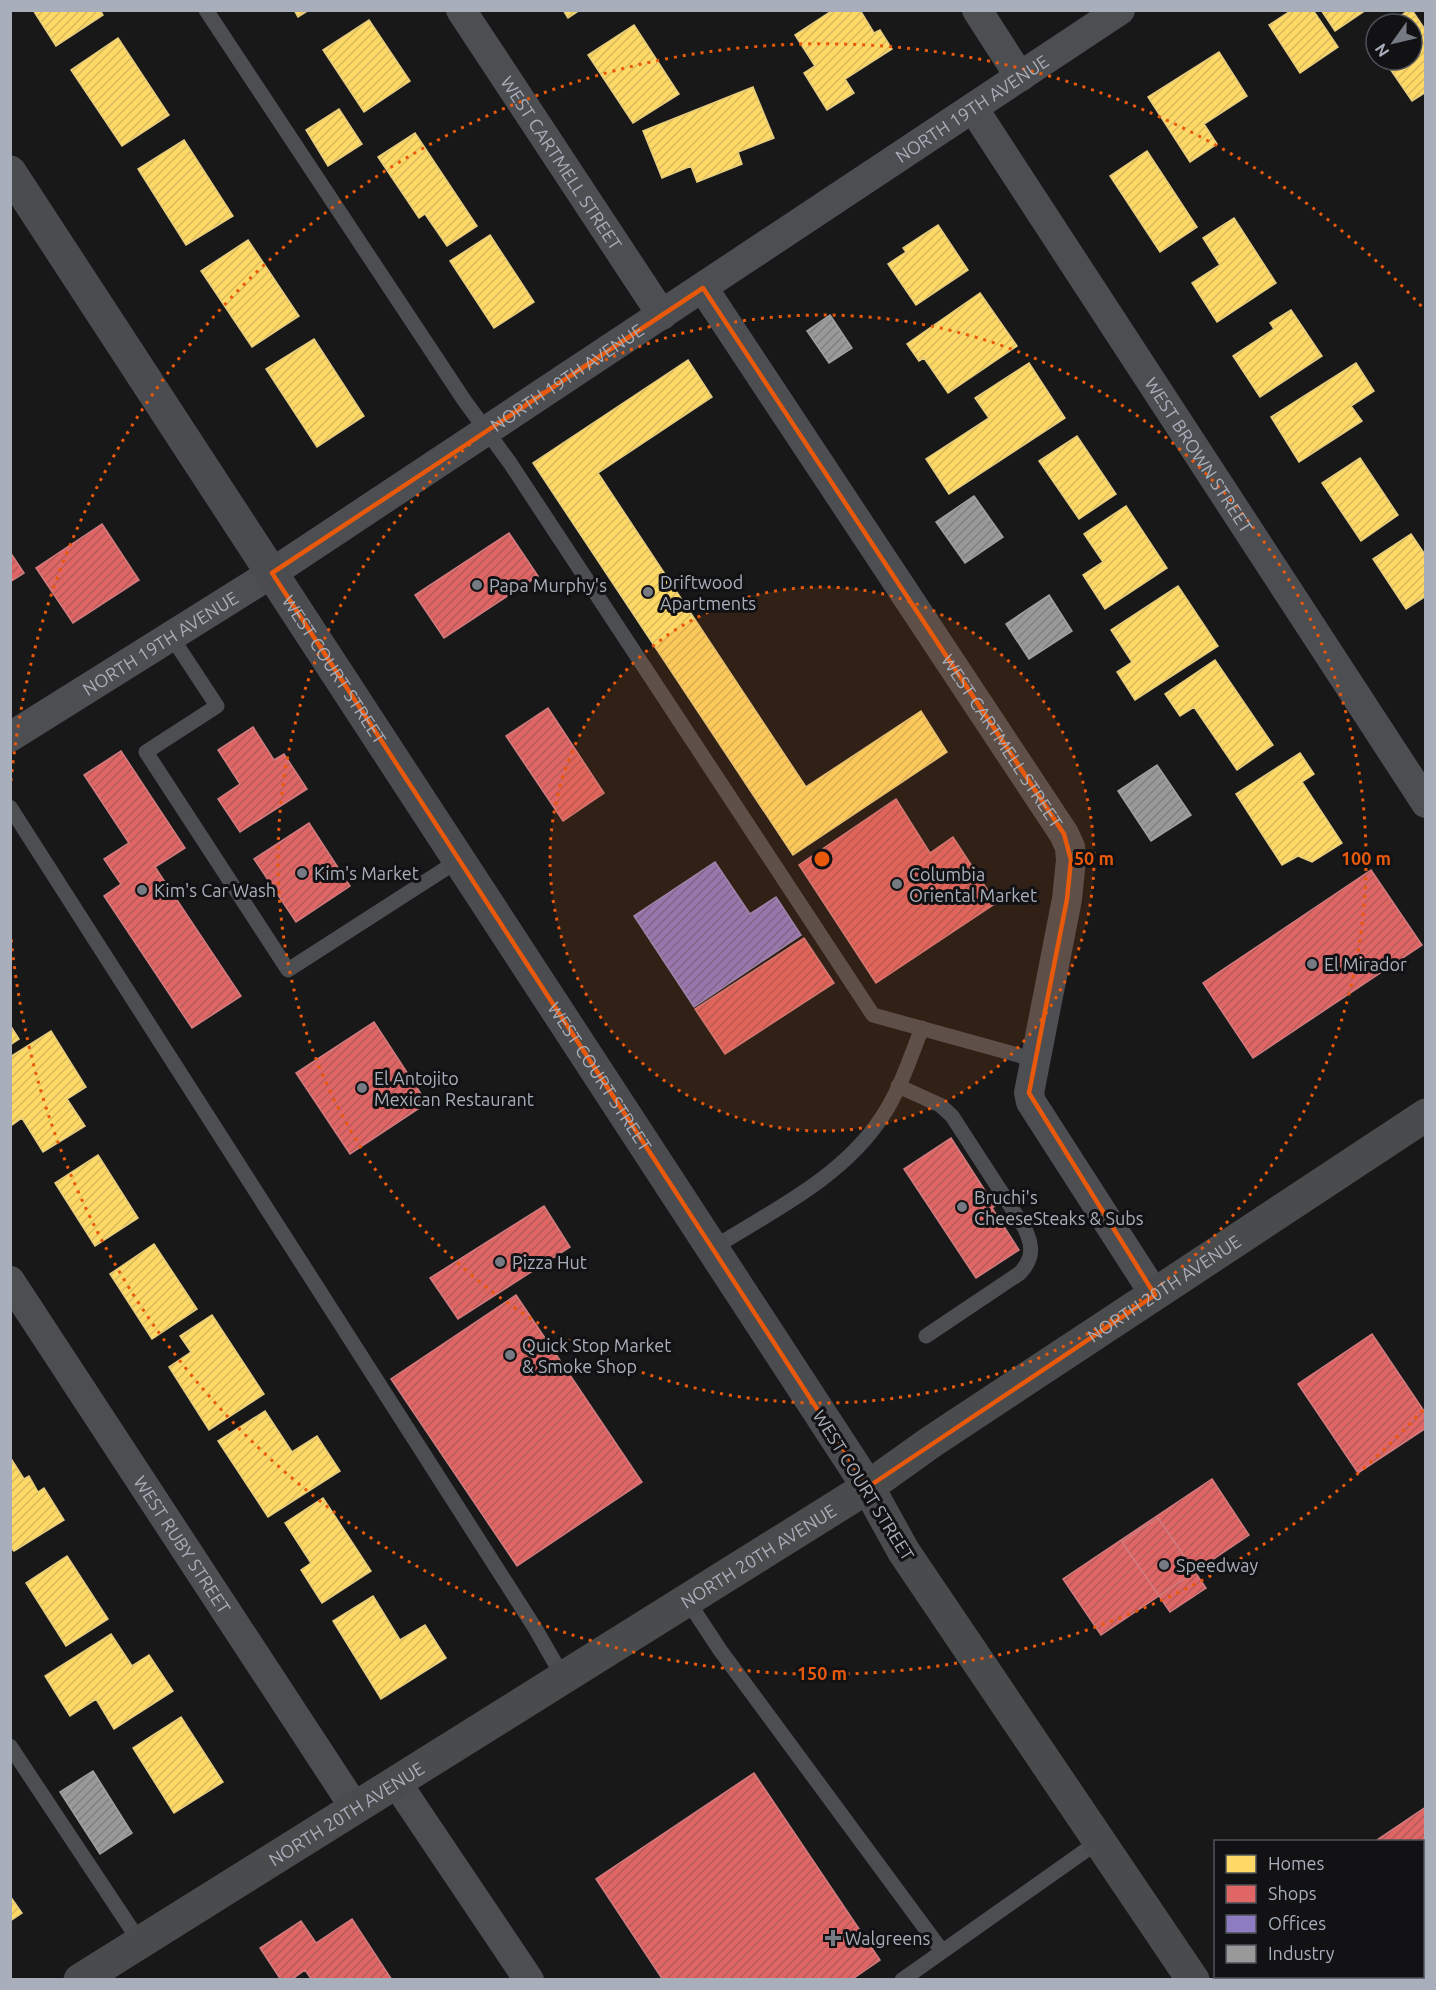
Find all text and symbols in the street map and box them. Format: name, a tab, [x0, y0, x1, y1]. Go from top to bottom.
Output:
north arrow	[1364, 12, 1424, 72]
text: N	[1371, 40, 1392, 60]
street label: NORTH 19TH AVENUE	[892, 51, 1052, 166]
street label: WEST CARTMELL STREET	[497, 72, 626, 253]
street label: NORTH 19TH AVENUE	[487, 319, 647, 435]
street label: WEST BROWN STREET	[1141, 373, 1257, 536]
place label: Driftwood Apartments	[660, 572, 756, 613]
place label: Papa Murphy's	[489, 575, 607, 595]
marker: Papa Murphy's	[470, 578, 484, 592]
marker: Driftwood Apartments	[641, 585, 655, 599]
street label: NORTH 19TH AVENUE	[79, 587, 241, 699]
street label: WEST COURT STREET	[279, 591, 390, 748]
street label: WEST CARTMELL STREET	[938, 650, 1067, 831]
text: 50 m	[1074, 848, 1114, 868]
text: 100 m	[1341, 848, 1391, 868]
centre of rings	[812, 849, 832, 869]
place label: Kim's Market	[314, 863, 419, 883]
place label: Columbia Oriental Market	[909, 864, 1037, 905]
marker: Kim's Market	[295, 866, 309, 880]
marker: Columbia Oriental Market	[890, 877, 904, 891]
place label: Kim's Car Wash	[154, 880, 276, 900]
marker: Kim's Car Wash	[135, 883, 149, 897]
place label: El Mirador	[1324, 954, 1407, 974]
marker: El Mirador	[1305, 957, 1319, 971]
street label: WEST COURT STREET	[544, 998, 656, 1155]
place label: El Antojito Mexican Restaurant	[374, 1068, 534, 1109]
marker: El Antojito Mexican Restaurant	[355, 1081, 369, 1095]
place label: Bruchi's CheeseSteaks & Subs	[974, 1187, 1144, 1228]
marker: Bruchi's CheeseSteaks & Subs	[955, 1200, 969, 1214]
street label: NORTH 20TH AVENUE	[1084, 1230, 1244, 1346]
place label: Pizza Hut	[512, 1252, 587, 1272]
marker: Pizza Hut	[493, 1255, 507, 1269]
place label: Quick Stop Market & Smoke Shop	[522, 1335, 671, 1376]
marker: Quick Stop Market & Smoke Shop	[503, 1348, 517, 1362]
street label: WEST COURT STREET	[810, 1406, 918, 1564]
street label: WEST RUBY STREET	[130, 1472, 235, 1617]
street label: NORTH 20TH AVENUE	[677, 1500, 840, 1612]
place label: Speedway	[1176, 1555, 1259, 1575]
marker: Speedway	[1157, 1558, 1171, 1572]
text: 150 m	[797, 1663, 847, 1683]
street label: NORTH 20TH AVENUE	[265, 1757, 428, 1869]
legend	[1214, 1840, 1424, 1978]
text: Homes	[1268, 1853, 1325, 1873]
text: Shops	[1268, 1883, 1317, 1903]
text: Offices	[1268, 1913, 1326, 1933]
place label: Walgreens	[845, 1928, 931, 1948]
marker: Walgreens	[826, 1931, 840, 1945]
text: Industry	[1268, 1943, 1335, 1963]

